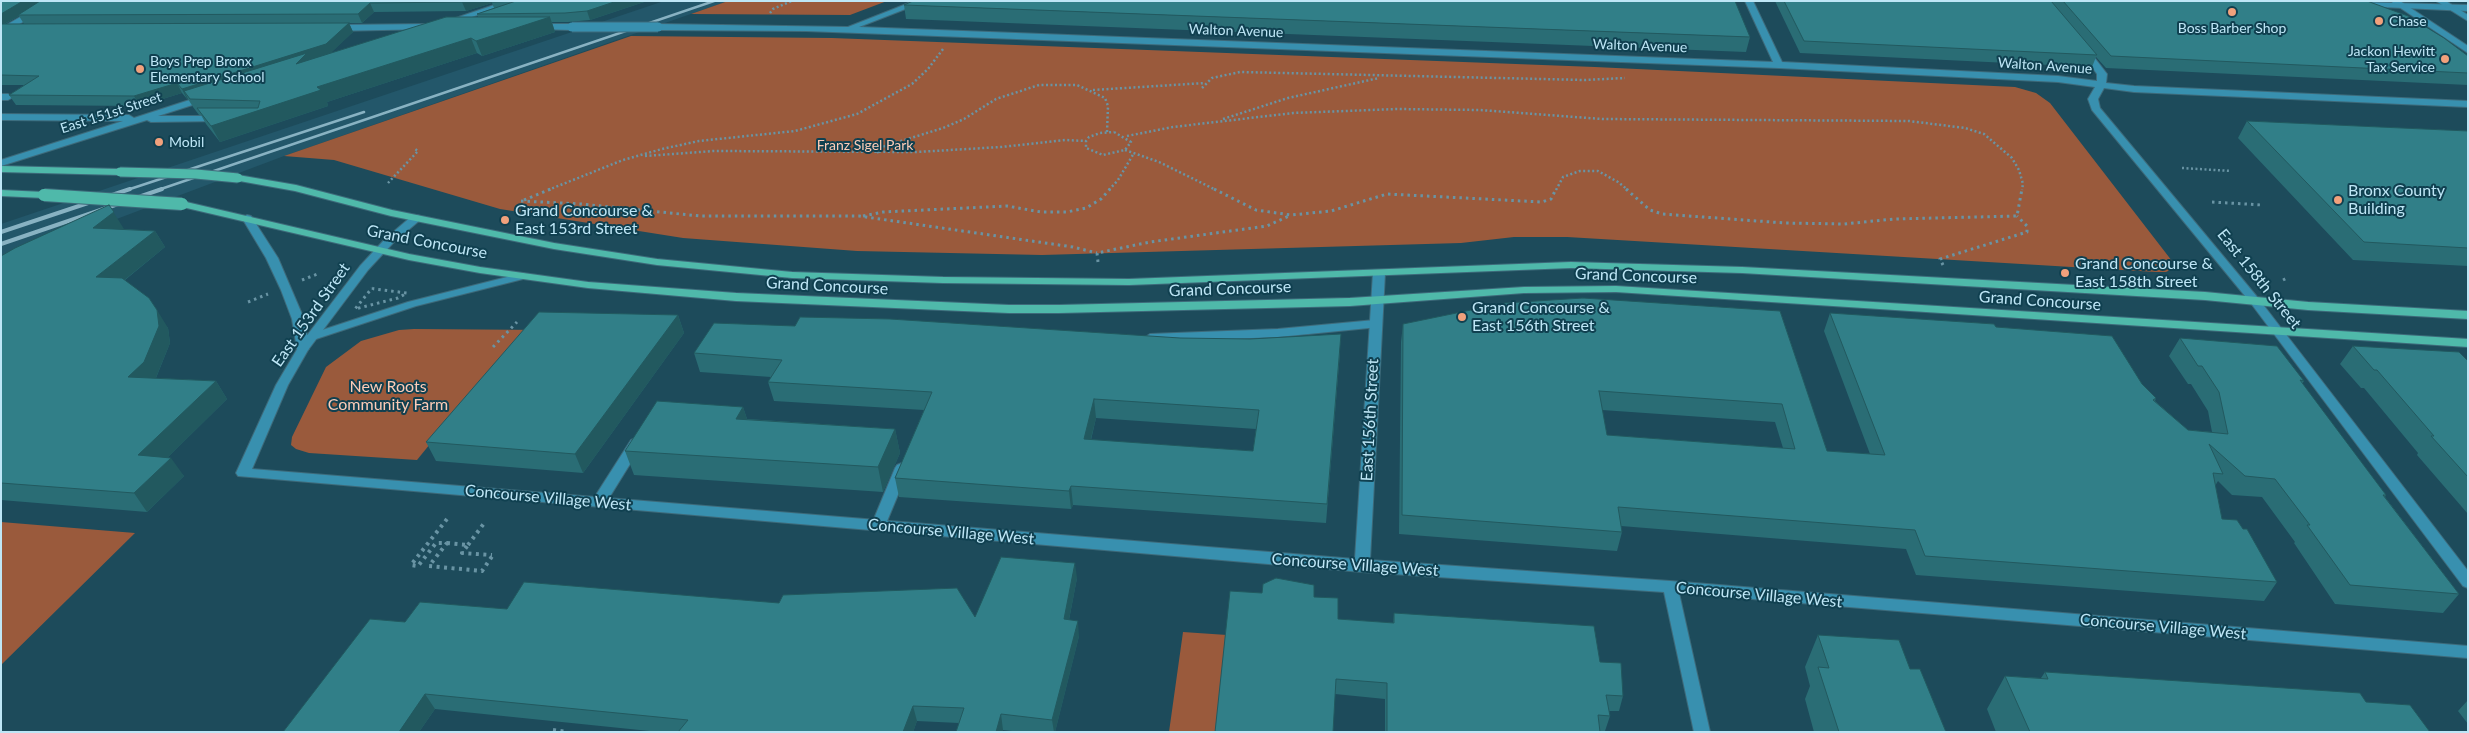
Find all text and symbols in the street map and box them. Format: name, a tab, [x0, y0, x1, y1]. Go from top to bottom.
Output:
marker: Boss Barber Shop	[2226, 6, 2238, 18]
place label: Chase	[2389, 13, 2427, 29]
marker: Chase	[2373, 15, 2385, 27]
place label: Boss Barber Shop	[2178, 20, 2286, 36]
street label: Walton Avenue	[1188, 21, 1284, 41]
street label: Walton Avenue	[1592, 36, 1688, 56]
place label: Jackon Hewitt Tax Service	[2348, 43, 2435, 75]
place label: Boys Prep Bronx Elementary School	[150, 53, 264, 85]
marker: Jackon Hewitt Tax Service	[2439, 53, 2451, 65]
street label: Walton Avenue	[1997, 54, 2093, 78]
marker: Boys Prep Bronx Elementary School	[134, 63, 146, 75]
street label: East 151st Street	[58, 89, 164, 137]
place label: Mobil	[169, 134, 204, 150]
marker: Mobil	[153, 136, 165, 148]
park label: Franz Sigel Park	[817, 137, 913, 153]
place label: Bronx County Building	[2348, 181, 2445, 219]
marker: Bronx County Building	[2332, 194, 2344, 206]
place label: Grand Concourse & East 153rd Street	[515, 201, 653, 239]
marker: Grand Concourse & East 153rd Street	[499, 214, 511, 226]
street label: Grand Concourse	[365, 221, 489, 263]
street label: East 158th Street	[2213, 225, 2305, 333]
place label: Grand Concourse & East 158th Street	[2075, 254, 2213, 292]
street label: East 153rd Street	[268, 259, 354, 371]
street label: Grand Concourse	[1575, 264, 1697, 288]
marker: Grand Concourse & East 158th Street	[2059, 267, 2071, 279]
street label: Grand Concourse	[765, 273, 889, 299]
street label: Grand Concourse	[1169, 277, 1291, 301]
street label: Grand Concourse	[1978, 287, 2102, 315]
place label: Grand Concourse & East 156th Street	[1472, 298, 1610, 336]
marker: Grand Concourse & East 156th Street	[1456, 311, 1468, 323]
street label: East 156th Street	[1357, 358, 1383, 482]
park label: New Roots Community Farm	[328, 377, 448, 415]
street label: Concourse Village West	[464, 481, 632, 515]
street label: Concourse Village West	[867, 515, 1035, 549]
street label: Concourse Village West	[1271, 550, 1439, 580]
street label: Concourse Village West	[1675, 578, 1843, 612]
street label: Concourse Village West	[2079, 610, 2247, 644]

